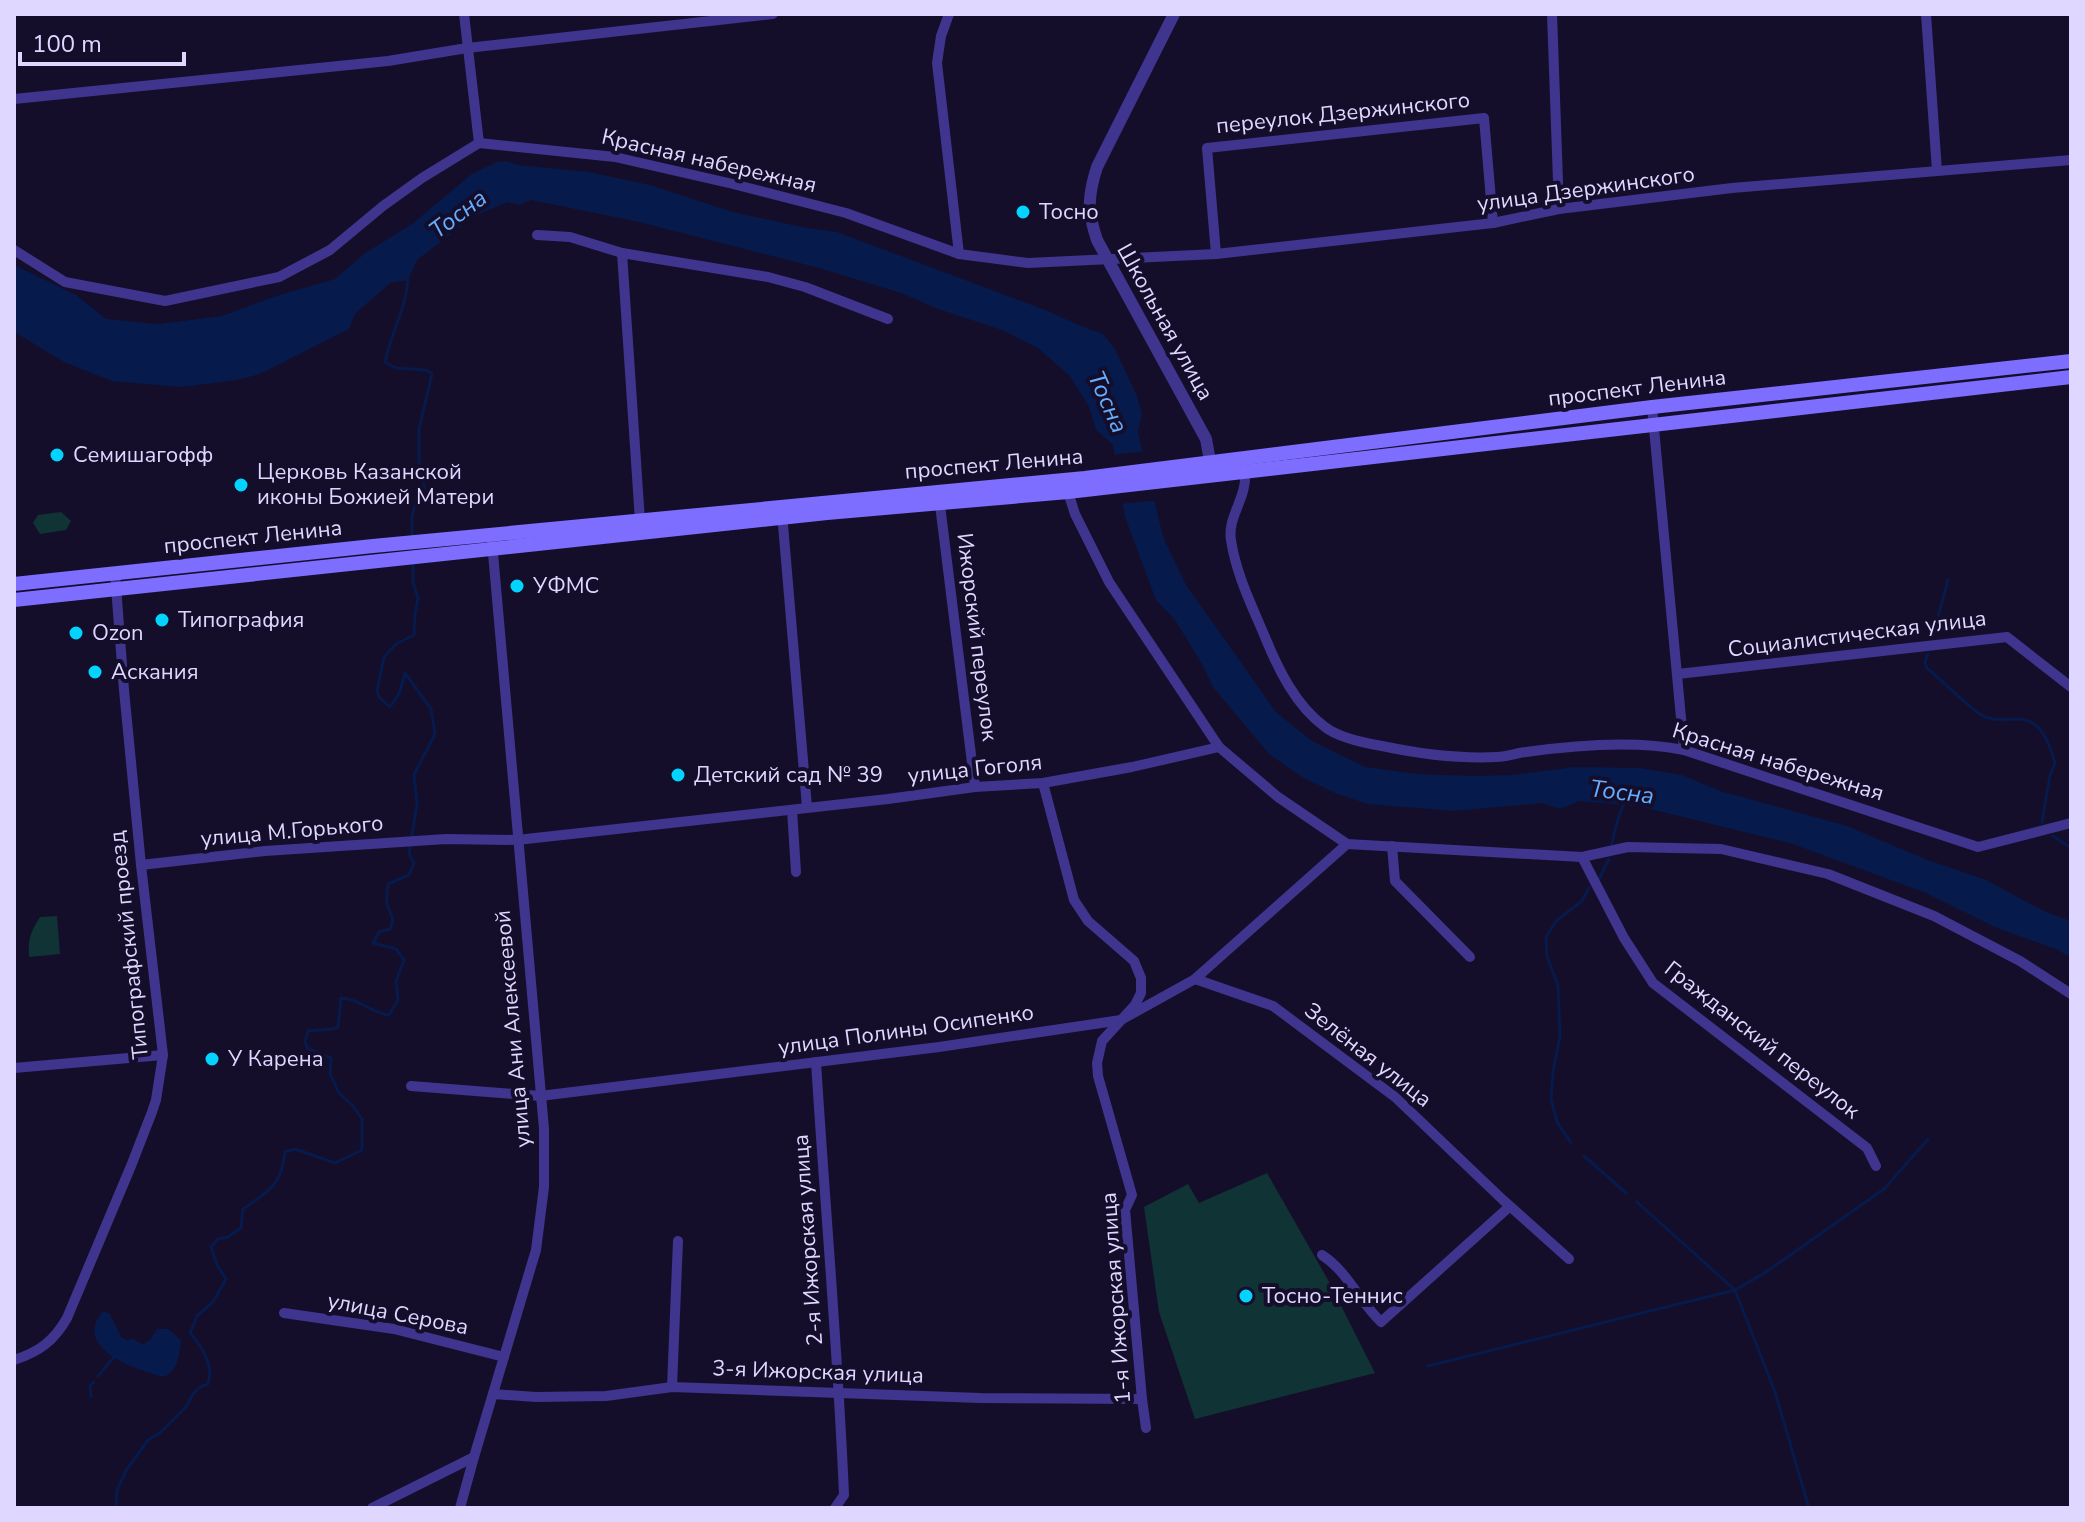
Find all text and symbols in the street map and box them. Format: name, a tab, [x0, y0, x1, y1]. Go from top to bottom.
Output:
scale bar	[20, 16, 184, 66]
text: 100 m	[32, 28, 102, 60]
street label: переулок Дзержинского	[1214, 85, 1472, 141]
street label: Красная набережная	[599, 122, 819, 200]
street label: улица Дзержинского	[1475, 159, 1697, 219]
water label: Тосна	[423, 182, 493, 246]
place label: Тосно	[1039, 197, 1099, 227]
marker: Тосно	[1014, 203, 1032, 221]
street label: Школьная улица	[1109, 238, 1221, 406]
street label: проспект Ленина	[1546, 362, 1728, 414]
water label: Тосна	[1080, 366, 1136, 438]
place label: Семишагофф	[73, 440, 213, 470]
street label: проспект Ленина	[903, 441, 1085, 487]
marker: Семишагофф	[48, 446, 66, 464]
place label: Церковь Казанской иконы Божией Матери	[257, 457, 494, 512]
marker: Церковь Казанской иконы Божией Матери	[232, 476, 250, 494]
street label: проспект Ленина	[162, 513, 344, 561]
street label: Ижорский переулок	[949, 531, 1005, 743]
place label: УФМС	[532, 571, 599, 601]
marker: УФМС	[508, 577, 526, 595]
street label: Социалистическая улица	[1726, 603, 1988, 665]
place label: Типография	[178, 605, 304, 635]
marker: Типография	[153, 611, 171, 629]
place label: Ozon	[92, 618, 144, 648]
marker: Ozon	[67, 624, 85, 642]
place label: Аскания	[111, 657, 199, 687]
marker: Аскания	[86, 663, 104, 681]
street label: Красная набережная	[1669, 716, 1887, 808]
street label: улица Гоголя	[906, 747, 1044, 791]
place label: Детский сад № 39	[694, 760, 883, 790]
marker: Детский сад № 39	[669, 766, 687, 784]
water label: Тосна	[1588, 772, 1656, 812]
street label: улица М.Горького	[199, 808, 385, 854]
street label: Типографский проезд	[102, 829, 156, 1061]
street label: улица Ани Алексеевой	[488, 909, 538, 1149]
street label: Гражданский переулок	[1658, 954, 1866, 1126]
street label: Зелёная улица	[1298, 996, 1438, 1114]
street label: улица Полины Осипенко	[776, 997, 1036, 1063]
place label: У Карена	[227, 1044, 324, 1074]
marker: У Карена	[203, 1050, 221, 1068]
street label: 2-я Ижорская улица	[786, 1133, 830, 1347]
street label: 1-я Ижорская улица	[1094, 1191, 1138, 1405]
place label: Тосно-Теннис	[1262, 1281, 1403, 1311]
street label: улица Серова	[325, 1286, 471, 1342]
marker: Тосно-Теннис	[1237, 1287, 1255, 1305]
street label: 3-я Ижорская улица	[712, 1353, 924, 1391]

